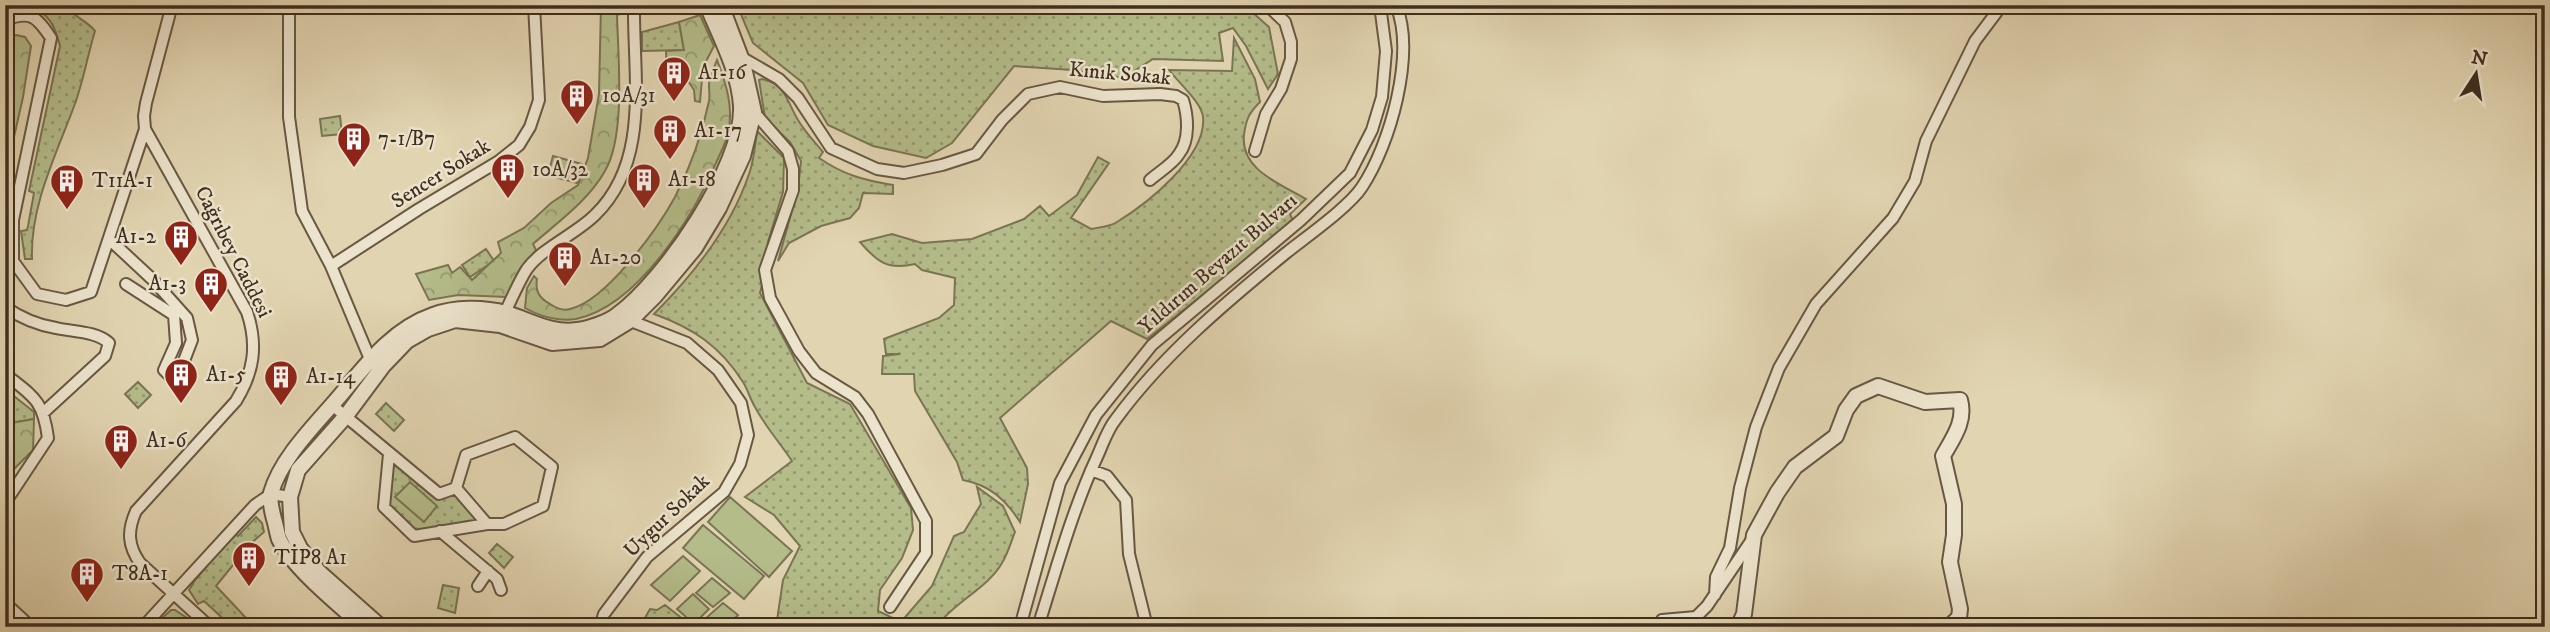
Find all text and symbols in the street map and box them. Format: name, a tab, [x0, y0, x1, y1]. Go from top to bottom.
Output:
north arrow	[2442, 38, 2512, 108]
text: N	[2469, 46, 2490, 72]
building icon: A1-16	[655, 54, 693, 103]
street label: Kınık Sokak	[1068, 57, 1173, 91]
place label: A1-16	[698, 60, 747, 86]
building icon: 10A/31	[558, 77, 596, 126]
place label: 10A/31	[602, 83, 656, 109]
building icon: A1-17	[651, 112, 689, 161]
place label: A1-17	[694, 118, 742, 144]
building icon: 7-1/B7	[335, 120, 373, 169]
place label: 7-1/B7	[378, 126, 435, 152]
street label: Sencer Sokak	[387, 133, 496, 215]
building icon: 10A/32	[489, 151, 527, 200]
place label: 10A/32	[532, 157, 589, 183]
building icon: A1-18	[625, 161, 663, 210]
building icon: T11A-1	[48, 162, 86, 211]
place label: A1-18	[668, 167, 716, 193]
place label: T11A-1	[92, 168, 153, 194]
street label: Cağrıbey Caddesi	[189, 182, 277, 322]
street label: Yıldırım Beyazıt Bulvarı	[1133, 188, 1303, 340]
building icon: A1-2	[162, 218, 200, 267]
place label: A1-2	[116, 224, 157, 250]
building icon: A1-20	[546, 239, 584, 288]
place label: A1-20	[590, 245, 641, 271]
building icon: A1-3	[192, 265, 230, 314]
place label: A1-3	[149, 271, 186, 297]
building icon: A1-5	[162, 356, 200, 405]
building icon: A1-14	[262, 358, 300, 407]
place label: A1-5	[206, 362, 246, 388]
place label: A1-14	[306, 364, 356, 390]
building icon: A1-6	[102, 422, 140, 471]
place label: A1-6	[146, 428, 188, 454]
street label: Uygur Sokak	[619, 468, 716, 563]
building icon: TİP8 A1	[230, 539, 268, 588]
place label: TİP8 A1	[274, 544, 347, 571]
building icon: T8A-1	[68, 555, 106, 604]
place label: T8A-1	[112, 561, 168, 587]

